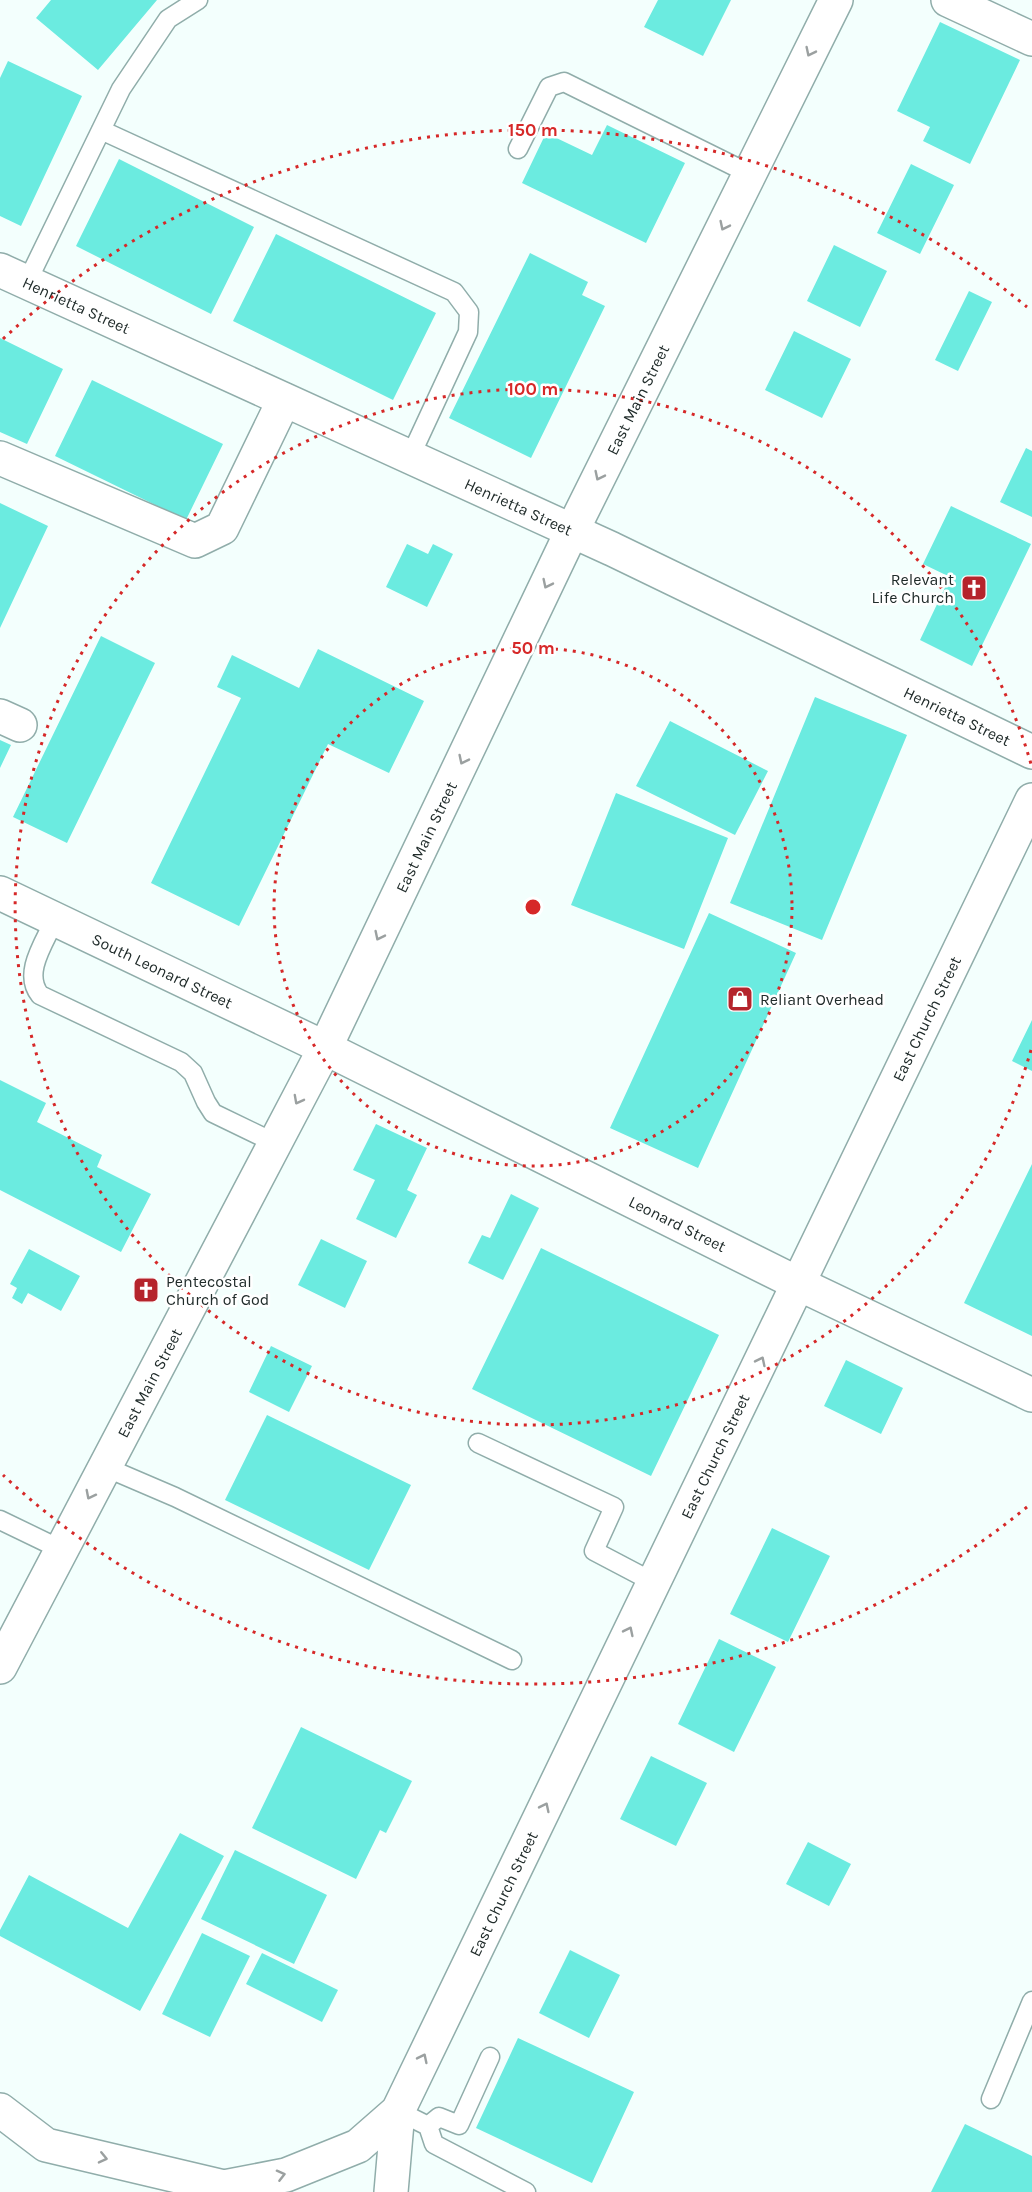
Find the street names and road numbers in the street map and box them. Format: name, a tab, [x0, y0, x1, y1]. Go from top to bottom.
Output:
street label: Henrietta Street	[20, 272, 133, 338]
street label: East Main Street	[602, 341, 673, 458]
street label: Henrietta Street	[462, 474, 575, 539]
street label: Henrietta Street	[901, 682, 1014, 750]
street label: East Main Street	[391, 778, 460, 896]
street label: South Leonard Street	[89, 929, 236, 1012]
street label: East Church Street	[888, 953, 965, 1084]
street label: Leonard Street	[626, 1191, 729, 1256]
street label: East Main Street	[113, 1325, 186, 1441]
street label: East Church Street	[676, 1390, 753, 1522]
street label: East Church Street	[465, 1828, 541, 1959]

